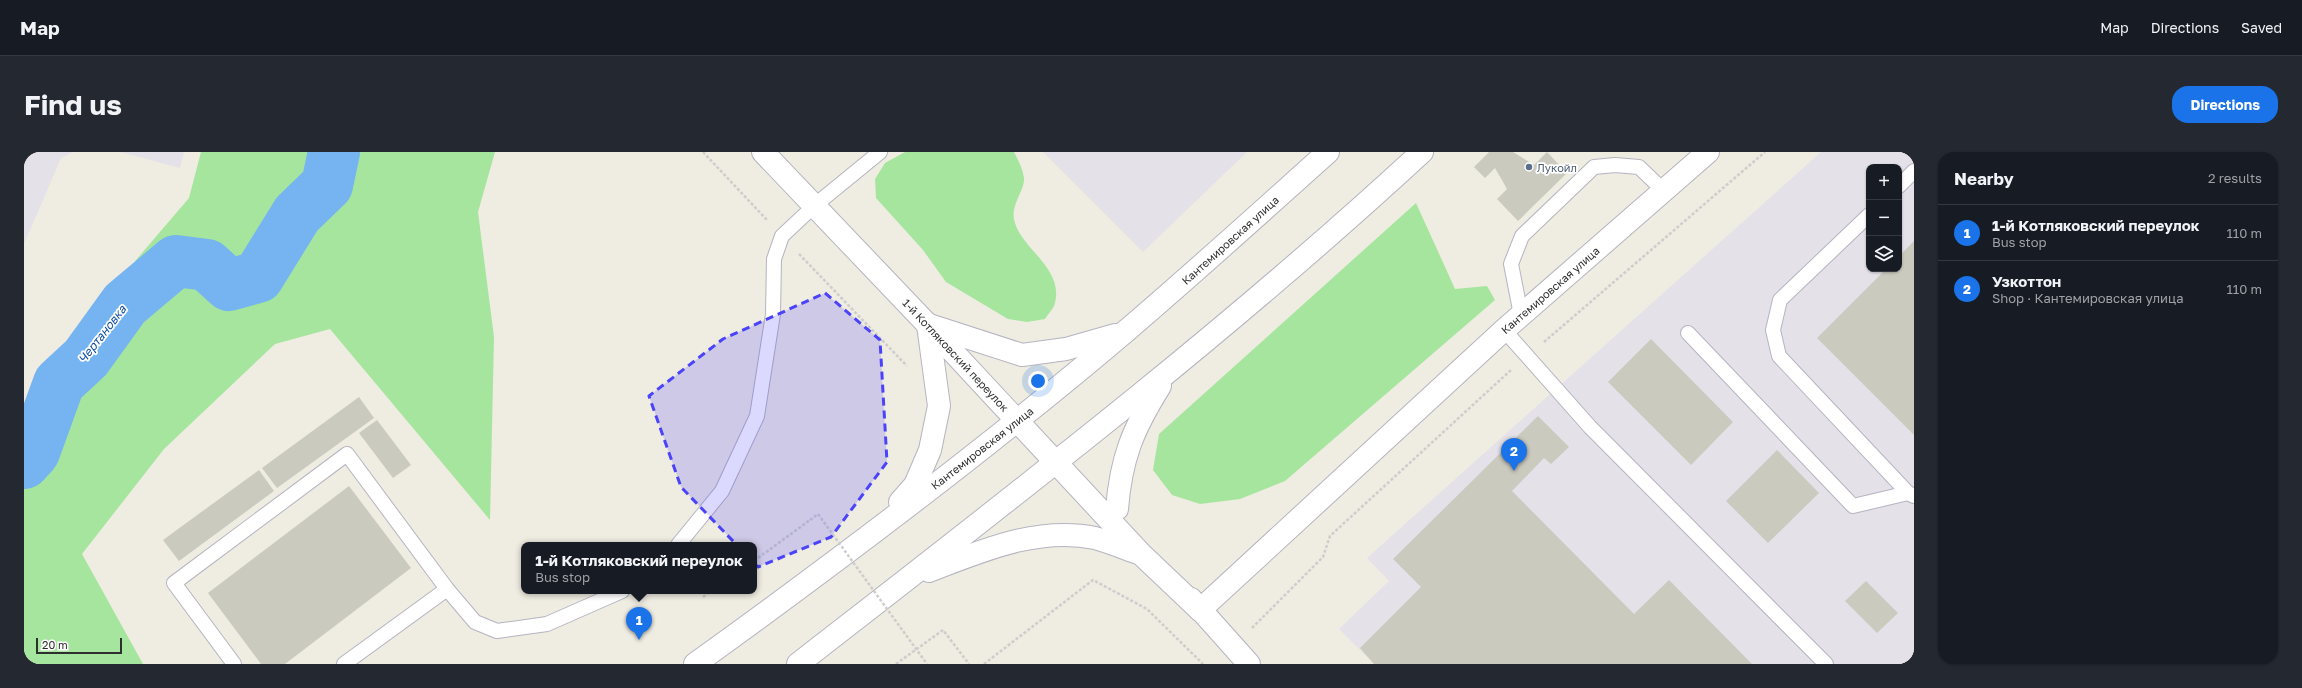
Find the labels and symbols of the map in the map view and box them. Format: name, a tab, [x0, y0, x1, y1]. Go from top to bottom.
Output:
place label: Лукойл	[1537, 161, 1577, 174]
marker: Лукойл	[1524, 162, 1534, 172]
street label: Кантемировская улица	[1179, 193, 1281, 287]
street label: Кантемировская улица	[1498, 244, 1602, 336]
street label: 1-й Котляковский переулок	[900, 296, 1012, 414]
water label: Чертановка	[75, 301, 130, 366]
your location	[1028, 371, 1048, 391]
street label: Кантемировская улица	[928, 404, 1036, 492]
pin: 2	[1501, 438, 1527, 471]
pin: 1	[626, 607, 652, 640]
scale bar	[36, 636, 122, 655]

